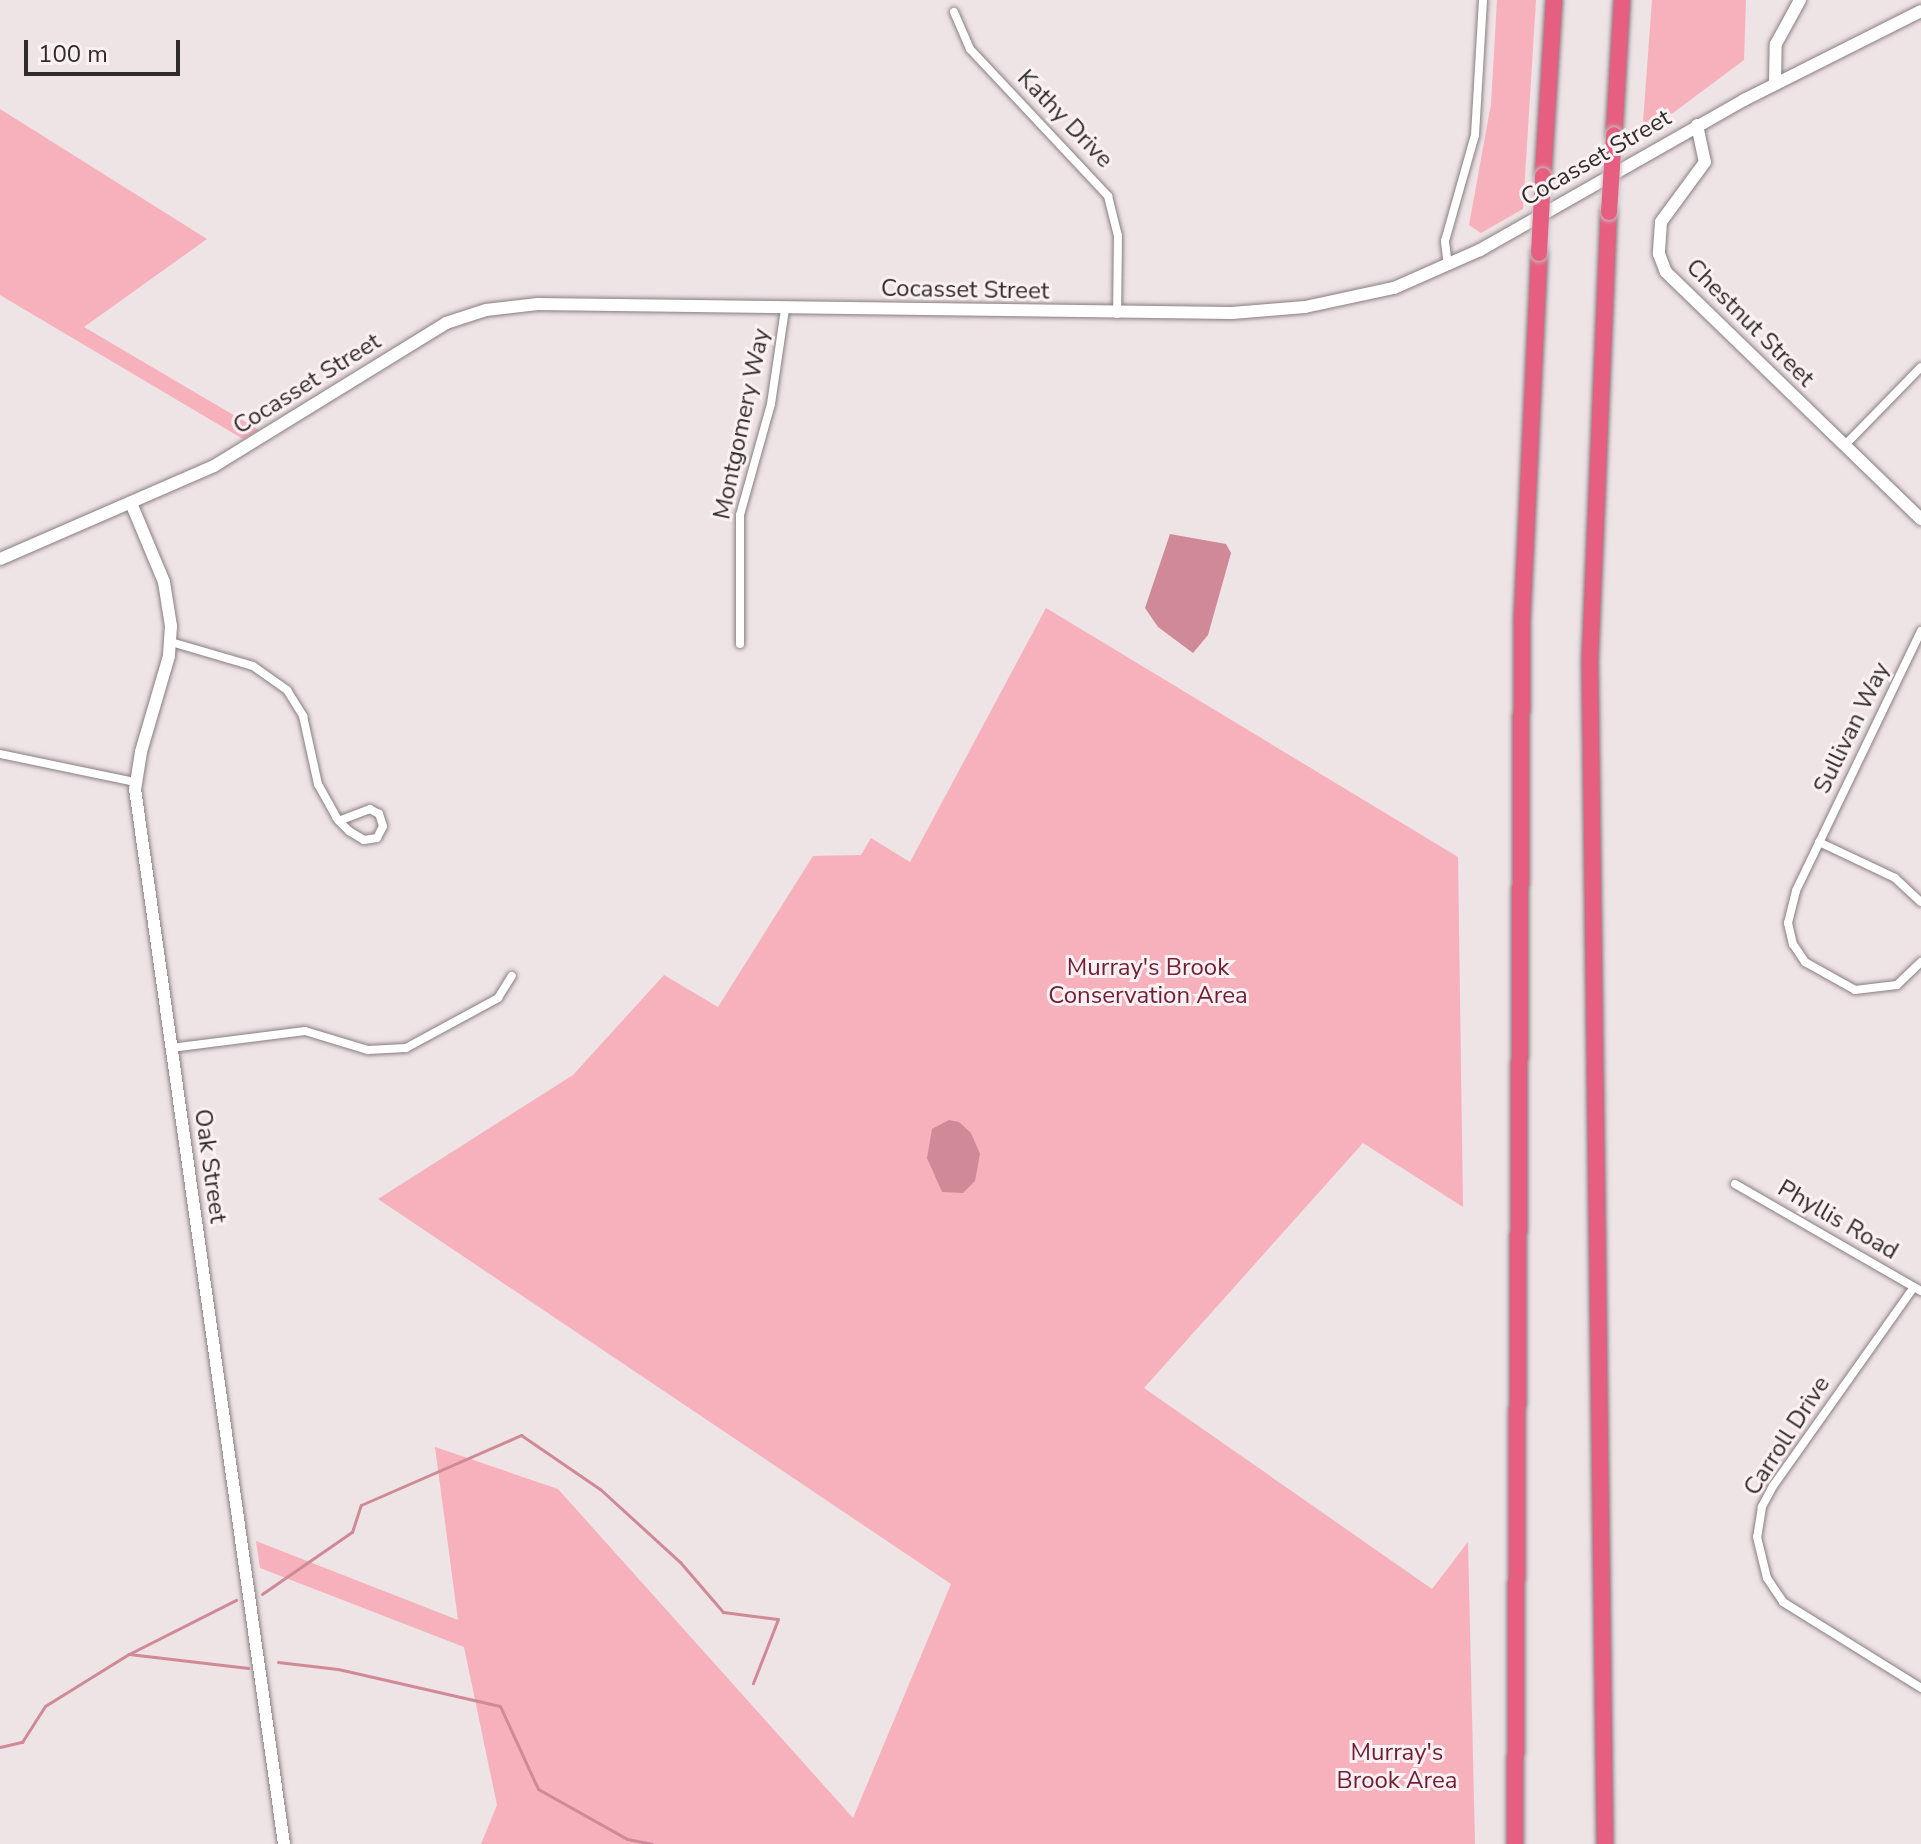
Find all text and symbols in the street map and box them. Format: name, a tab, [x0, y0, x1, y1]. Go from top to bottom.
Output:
scale bar	[28, 24, 184, 74]
text: 100 m	[38, 38, 108, 70]
street label: Kathy Drive	[1011, 64, 1119, 174]
street label: Cocasset Street	[1516, 103, 1676, 213]
street label: Chestnut Street	[1680, 253, 1820, 393]
street label: Cocasset Street	[881, 274, 1049, 306]
street label: Montgomery Way	[708, 326, 776, 522]
street label: Cocasset Street	[228, 327, 386, 441]
street label: Sullivan Way	[1808, 658, 1896, 798]
park label: Murray's Brook Conservation Area	[1048, 954, 1248, 1010]
street label: Oak Street	[188, 1107, 232, 1225]
street label: Phyllis Road	[1773, 1174, 1903, 1266]
street label: Carroll Drive	[1738, 1371, 1836, 1501]
park label: Murray's Brook Area	[1337, 1739, 1457, 1795]

